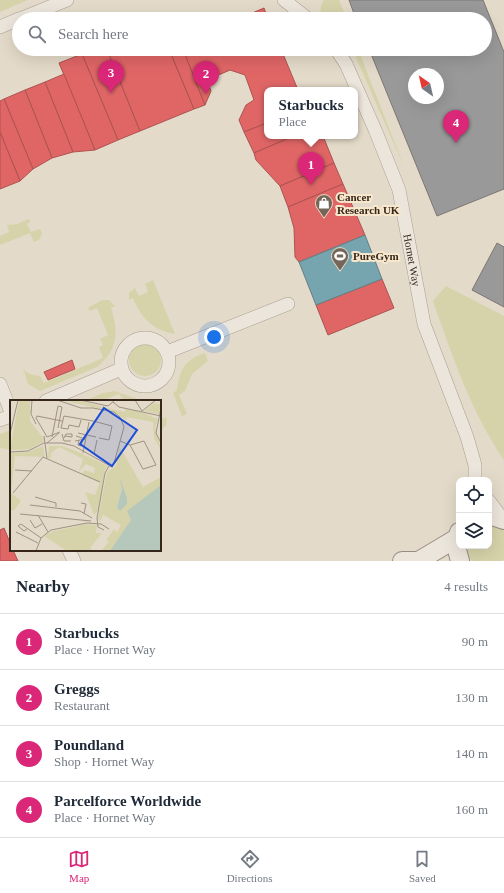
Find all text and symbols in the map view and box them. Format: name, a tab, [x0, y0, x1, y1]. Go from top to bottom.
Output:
search box	[12, 12, 492, 56]
icon: search	[26, 23, 48, 45]
text: Search here	[58, 26, 128, 42]
pin: 3	[98, 60, 124, 93]
pin: 2	[193, 61, 219, 94]
north arrow	[408, 68, 444, 104]
popup	[264, 87, 358, 139]
text: Starbucks	[278, 97, 344, 113]
pin: 4	[443, 110, 469, 143]
text: Place	[278, 114, 307, 129]
pin: 1	[298, 152, 324, 185]
place label: Cancer Research UK	[337, 191, 400, 216]
shop icon: Cancer Research UK	[314, 193, 334, 218]
street label: Hornet Way	[401, 233, 423, 288]
sports icon: PureGym	[330, 246, 350, 271]
place label: PureGym	[353, 250, 399, 262]
your location	[204, 327, 224, 347]
inset map	[10, 400, 161, 551]
map controls	[456, 477, 492, 549]
button: locate	[456, 477, 492, 513]
button: layers	[456, 513, 492, 549]
text: Nearby	[16, 577, 70, 596]
text: 4 results	[444, 579, 488, 594]
text: Starbucks	[54, 625, 119, 641]
text: 1	[26, 634, 32, 649]
text: 90 m	[462, 634, 488, 649]
text: Place · Hornet Way	[54, 642, 156, 657]
text: Greggs	[54, 681, 100, 697]
text: 2	[26, 690, 32, 705]
text: 130 m	[455, 690, 488, 705]
text: Restaurant	[54, 698, 110, 713]
text: Poundland	[54, 737, 124, 753]
text: 3	[26, 746, 32, 761]
text: 140 m	[455, 746, 488, 761]
text: Shop · Hornet Way	[54, 754, 154, 769]
text: Parcelforce Worldwide	[54, 793, 201, 809]
text: 4	[26, 802, 32, 817]
text: 160 m	[455, 802, 488, 817]
text: Place · Hornet Way	[54, 810, 156, 825]
tab: Map	[68, 848, 90, 884]
tab: Directions	[227, 848, 272, 884]
tab: Saved	[409, 848, 436, 884]

